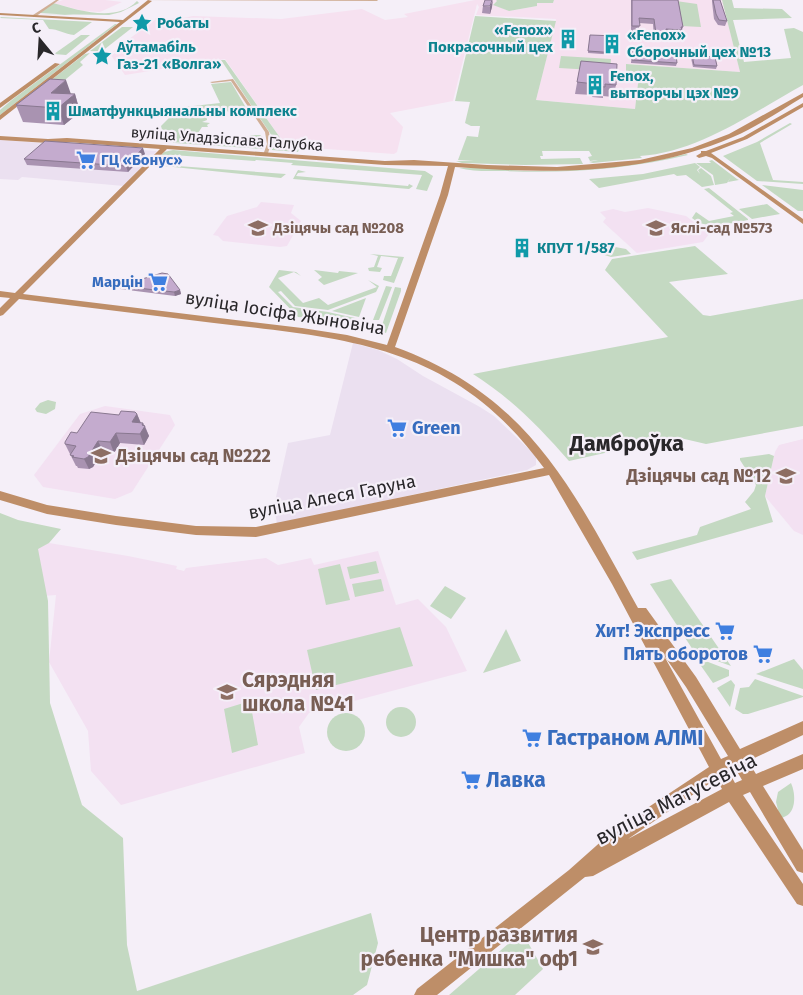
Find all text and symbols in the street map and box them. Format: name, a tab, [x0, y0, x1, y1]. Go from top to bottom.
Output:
place icon: Робаты	[131, 12, 153, 34]
place label: Робаты	[157, 14, 209, 32]
north arrow	[15, 15, 65, 65]
text: С	[30, 19, 43, 37]
place label: «Fenox» Покрасочный цех	[428, 21, 553, 56]
place label: «Fenox» Сборочный цех №13	[627, 26, 771, 61]
building icon: «Fenox» Покрасочный цех	[557, 28, 579, 50]
building icon: «Fenox» Сборочный цех №13	[601, 33, 623, 55]
place label: Аўтамабіль Газ-21 «Волга»	[116, 38, 221, 73]
place icon: Аўтамабіль Газ-21 «Волга»	[91, 45, 113, 67]
place label: Fenox, вытворчы цэх №9	[610, 67, 739, 102]
building icon: Fenox, вытворчы цэх №9	[584, 74, 606, 96]
building icon: Шматфункцыянальны комплекс	[42, 100, 64, 122]
place label: Шматфункцыянальны комплекс	[68, 102, 298, 120]
street label: вуліца Уладзіслава Галубка	[130, 123, 324, 155]
supermarket icon: ГЦ «Бонус»	[75, 149, 97, 171]
place label: ГЦ «Бонус»	[101, 151, 183, 169]
school or university icon: Дзіцячы сад №208	[247, 217, 269, 239]
school or university icon: Яслі-сад №573	[645, 217, 667, 239]
place label: Дзіцячы сад №208	[272, 219, 404, 237]
place label: Яслі-сад №573	[671, 219, 773, 237]
building icon: КПУТ 1/587	[511, 237, 533, 259]
place label: КПУТ 1/587	[537, 239, 615, 257]
supermarket icon: Марцін	[147, 271, 169, 293]
place label: Марцін	[92, 273, 143, 291]
street label: вуліца Іосіфа Жыновіча	[184, 286, 386, 340]
supermarket icon: Green	[386, 417, 408, 439]
place label: Green	[412, 417, 461, 439]
district label: Дамброўка	[569, 430, 684, 457]
school or university icon: Дзіцячы сад №222	[90, 445, 112, 467]
place label: Дзіцячы сад №222	[115, 445, 271, 467]
place label: Дзіцячы сад №12	[625, 465, 771, 487]
school or university icon: Дзіцячы сад №12	[775, 465, 797, 487]
street label: вуліца Алеся Гаруна	[246, 470, 418, 524]
place label: Хит! Экспресс	[594, 620, 710, 642]
supermarket icon: Хит! Экспресс	[714, 620, 736, 642]
place label: Пять оборотов	[623, 643, 748, 665]
supermarket icon: Пять оборотов	[752, 643, 774, 665]
place label: Сярэдняя школа №41	[242, 667, 354, 717]
school or university icon: Сярэдняя школа №41	[216, 681, 238, 703]
place label: Гастраном АЛМІ	[547, 725, 703, 751]
supermarket icon: Гастраном АЛМІ	[521, 727, 543, 749]
street label: вуліца Матусевіча	[591, 747, 761, 851]
place label: Лавка	[486, 767, 546, 793]
supermarket icon: Лавка	[460, 769, 482, 791]
place label: Центр развития ребенка "Мишка" оф1	[360, 922, 578, 972]
school or university icon: Центр развития ребенка "Мишка" оф1	[582, 936, 604, 958]

